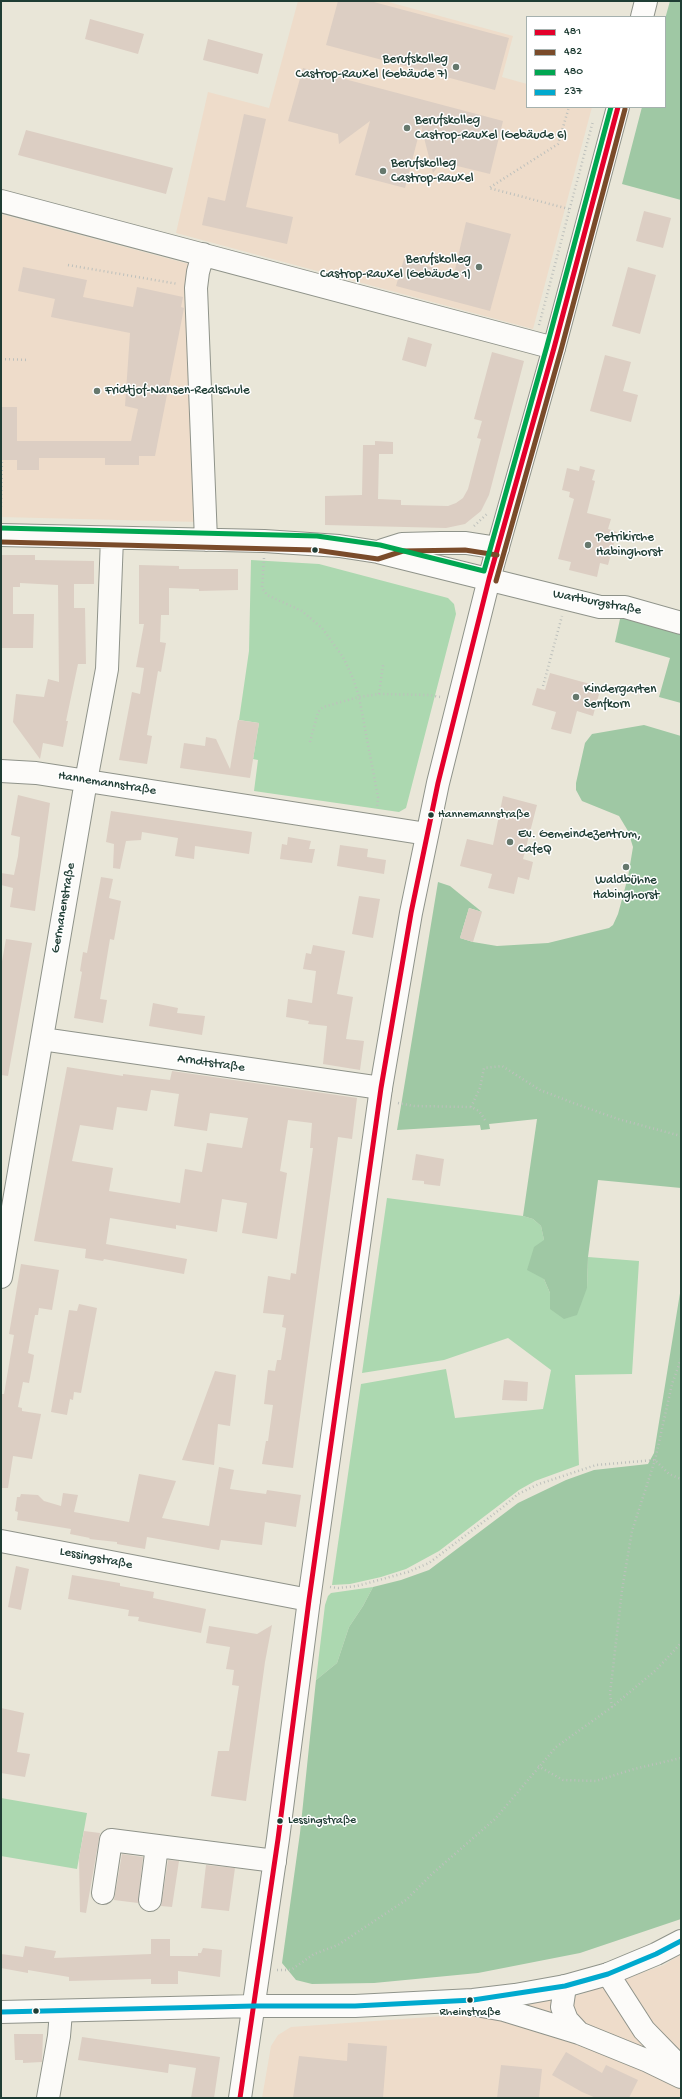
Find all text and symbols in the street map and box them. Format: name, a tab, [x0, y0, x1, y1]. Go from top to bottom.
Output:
legend	[526, 16, 666, 108]
text: 481	[564, 25, 581, 39]
text: 482	[564, 45, 582, 59]
place label: Berufskolleg Castrop-Rauxel (Gebäude 7)	[296, 52, 448, 83]
marker: Berufskolleg Castrop-Rauxel (Gebäude 7)	[451, 62, 461, 72]
text: 480	[564, 65, 583, 79]
text: 237	[564, 85, 582, 99]
place label: Berufskolleg Castrop-Rauxel (Gebäude 6)	[415, 113, 567, 144]
marker: Berufskolleg Castrop-Rauxel (Gebäude 6)	[402, 123, 412, 133]
place label: Berufskolleg Castrop-Rauxel	[391, 156, 474, 187]
marker: Berufskolleg Castrop-Rauxel	[378, 166, 388, 176]
place label: Berufskolleg Castrop-Rauxel (Gebäude 1)	[320, 252, 471, 283]
marker: Berufskolleg Castrop-Rauxel (Gebäude 1)	[474, 262, 484, 272]
place label: Fridtjof-Nansen-Realschule	[105, 383, 250, 399]
marker: Fridtjof-Nansen-Realschule	[92, 386, 102, 396]
place label: Petrikirche Habinghorst	[596, 530, 662, 561]
marker: Petrikirche Habinghorst	[583, 540, 593, 550]
unlabelled marker	[310, 545, 320, 555]
street label: Wartburgstraße	[552, 587, 642, 619]
place label: Kindergarten Senfkorn	[584, 682, 656, 713]
marker: Kindergarten Senfkorn	[571, 692, 581, 702]
street label: Hannemannstraße	[57, 769, 157, 799]
place label: Hannemannstraße	[438, 808, 529, 822]
marker: Hannemannstraße	[426, 810, 436, 820]
place label: Ev. Gemeindezentrum, CafeQ	[518, 827, 641, 858]
marker: Ev. Gemeindezentrum, CafeQ	[505, 837, 515, 847]
street label: Germanenstraße	[48, 862, 80, 954]
marker: Waldbühne Habinghorst	[621, 862, 631, 872]
place label: Waldbühne Habinghorst	[593, 873, 659, 904]
street label: Arndtstraße	[176, 1052, 246, 1076]
street label: Lessingstraße	[58, 1544, 134, 1574]
place label: Lessingstraße	[288, 1814, 356, 1828]
marker: Lessingstraße	[275, 1816, 285, 1826]
marker: Rheinstraße	[465, 1995, 475, 2005]
unlabelled marker	[31, 2006, 41, 2016]
place label: Rheinstraße	[440, 2006, 500, 2020]

